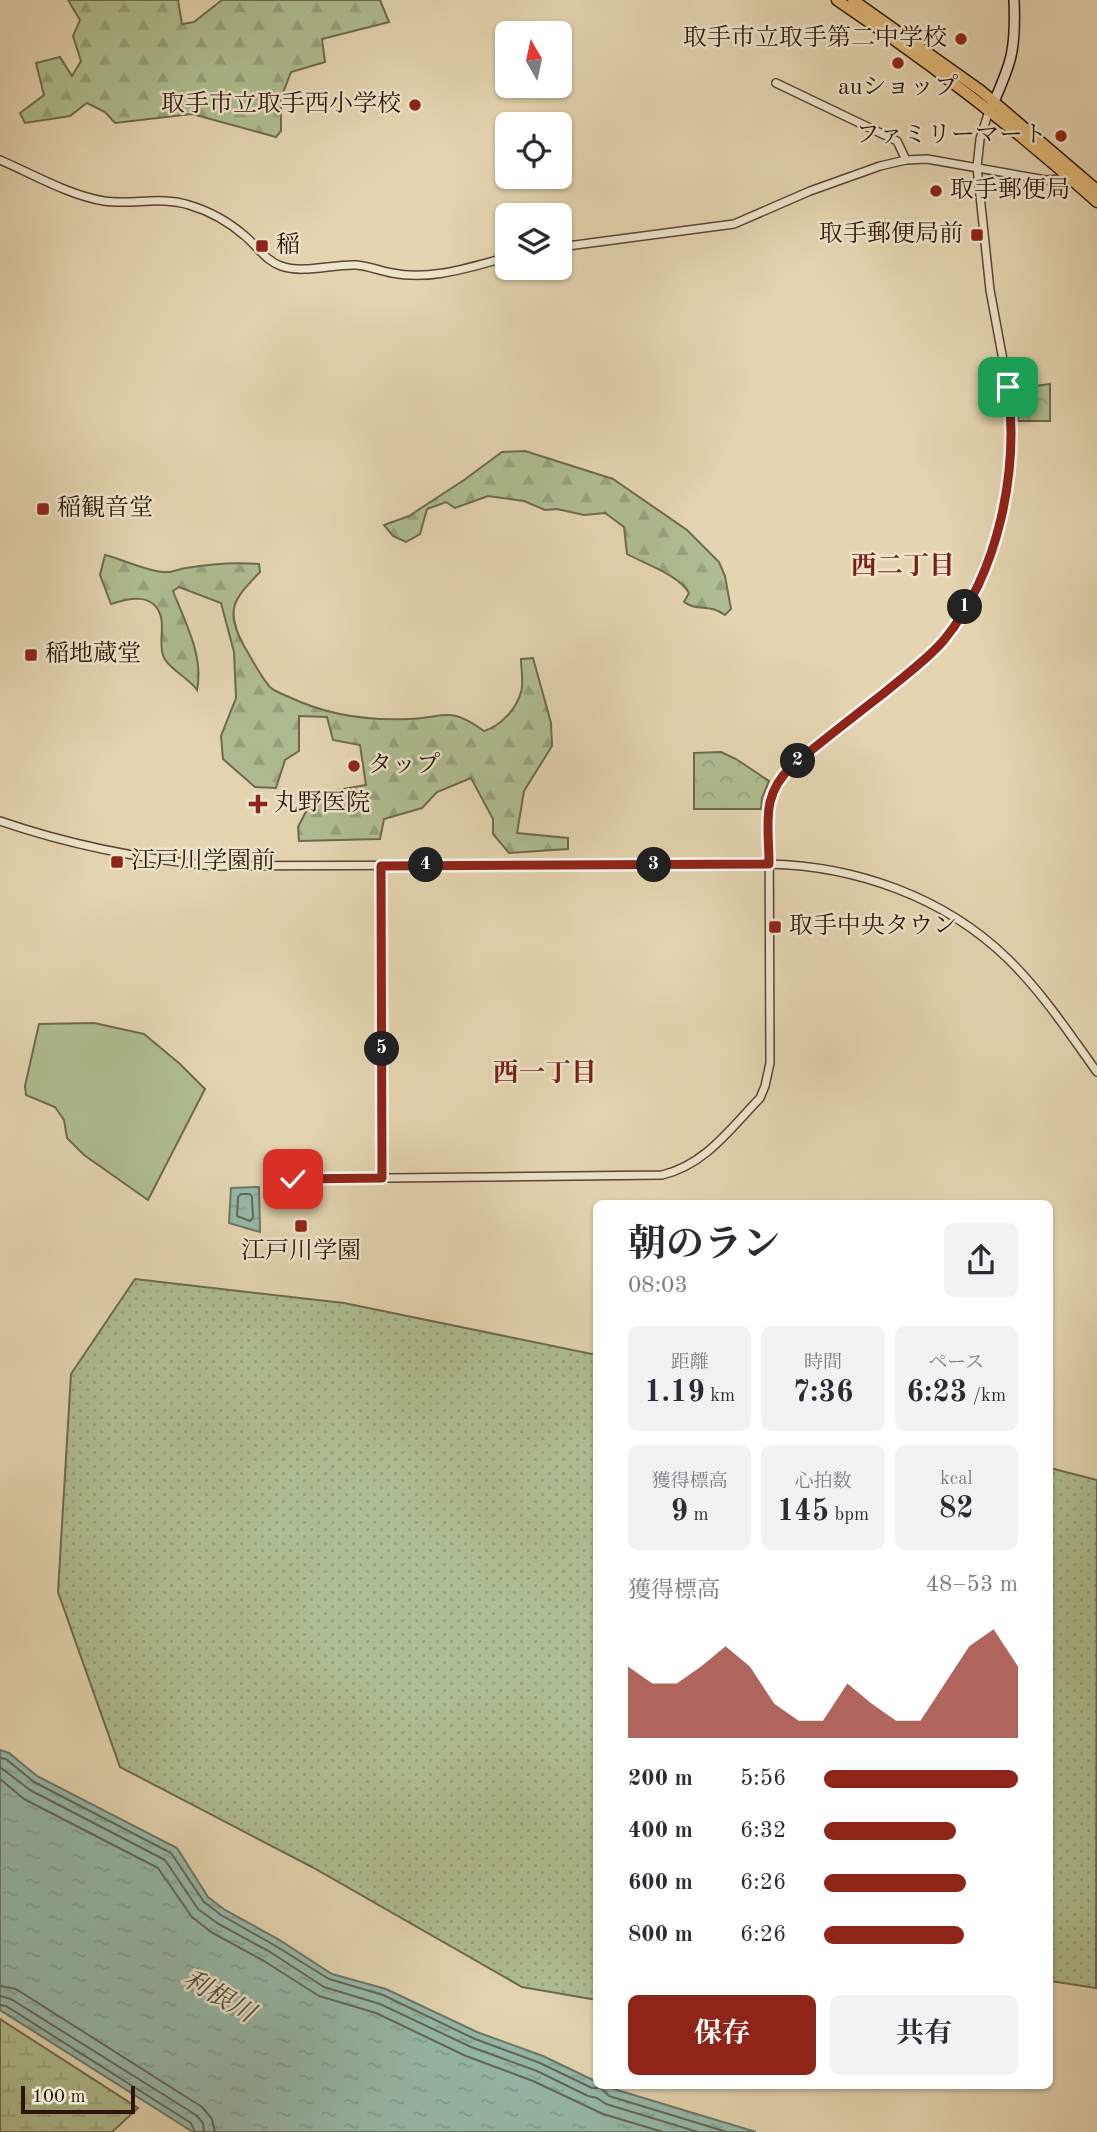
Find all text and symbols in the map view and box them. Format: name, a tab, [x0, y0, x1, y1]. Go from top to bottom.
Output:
north arrow	[495, 21, 572, 98]
map controls	[495, 21, 572, 280]
place label: 取手市立取手第二中学校	[683, 24, 947, 51]
marker: 取手市立取手第二中学校	[953, 31, 969, 47]
marker: auショップ	[890, 55, 906, 71]
place label: auショップ	[838, 74, 958, 100]
place label: 取手市立取手西小学校	[161, 90, 401, 117]
marker: 取手市立取手西小学校	[407, 97, 423, 113]
button: locate	[495, 112, 572, 189]
place label: ファミリーマート	[855, 123, 1047, 148]
marker: ファミリーマート	[1053, 128, 1069, 144]
place label: 取手郵便局	[950, 176, 1070, 203]
marker: 取手郵便局	[928, 183, 944, 199]
button: layers	[495, 203, 572, 280]
place label: 取手郵便局前	[819, 220, 963, 247]
marker: 取手郵便局前	[969, 227, 985, 243]
place label: 稲	[276, 231, 300, 258]
marker: 稲	[254, 238, 270, 254]
pin	[978, 357, 1038, 417]
icon: arrive	[989, 368, 1027, 406]
place label: 稲観音堂	[57, 494, 153, 521]
marker: 稲観音堂	[35, 501, 51, 517]
district label: 西二丁目	[851, 552, 955, 580]
pin: 1	[948, 590, 982, 624]
text: 1	[959, 597, 970, 616]
place label: 稲地蔵堂	[45, 640, 141, 667]
marker: 稲地蔵堂	[23, 647, 39, 663]
pin: 2	[780, 744, 816, 778]
text: 2	[792, 751, 803, 770]
place label: タップ	[368, 752, 440, 778]
marker: タップ	[346, 758, 362, 774]
place label: 丸野医院	[274, 789, 370, 816]
marker: 丸野医院	[248, 794, 268, 814]
place label: 江戸川学園前	[131, 847, 275, 874]
pin: 4	[408, 848, 444, 882]
pin: 3	[636, 848, 672, 882]
marker: 江戸川学園前	[109, 854, 125, 870]
text: 4	[420, 855, 431, 874]
text: 3	[648, 855, 659, 874]
place label: 取手中央タウン	[789, 912, 957, 939]
marker: 取手中央タウン	[767, 919, 783, 935]
pin: 5	[364, 1032, 400, 1066]
text: 5	[376, 1039, 387, 1058]
district label: 西一丁目	[493, 1059, 597, 1087]
pin	[263, 1149, 323, 1209]
icon: check	[274, 1160, 312, 1198]
marker: 江戸川学園	[293, 1218, 309, 1234]
button: share	[944, 1223, 1018, 1297]
text: 朝のラン	[628, 1227, 780, 1265]
place label: 江戸川学園	[241, 1237, 361, 1264]
text: 08:03	[628, 1274, 688, 1297]
text: 距離	[671, 1354, 709, 1373]
text: 時間	[804, 1354, 842, 1373]
text: ペース	[928, 1354, 984, 1373]
text: 1.19	[644, 1378, 705, 1408]
text: 7:36	[793, 1378, 853, 1408]
text: 6:23	[907, 1378, 967, 1408]
text: km	[705, 1387, 735, 1406]
text: /km	[967, 1387, 1006, 1406]
text: kcal	[940, 1470, 973, 1489]
text: 獲得標高	[652, 1473, 728, 1492]
text: 心拍数	[794, 1473, 852, 1492]
text: 82	[939, 1494, 974, 1524]
text: 9	[671, 1497, 688, 1527]
text: 145	[777, 1497, 829, 1527]
text: m	[688, 1506, 709, 1525]
text: bpm	[829, 1506, 869, 1525]
text: 48–53 m	[926, 1573, 1018, 1596]
text: 獲得標高	[628, 1579, 720, 1602]
text: 200 m	[628, 1767, 693, 1790]
text: 5:56	[740, 1767, 786, 1790]
text: 400 m	[628, 1819, 693, 1842]
text: 6:32	[740, 1819, 786, 1842]
text: 600 m	[628, 1871, 693, 1894]
text: 6:26	[740, 1871, 786, 1894]
text: 800 m	[628, 1923, 693, 1946]
text: 6:26	[740, 1923, 786, 1946]
water label: 利根川	[178, 1965, 262, 2029]
button: 保存	[628, 1995, 816, 2075]
button: 共有	[830, 1995, 1018, 2075]
scale bar	[21, 2083, 135, 2115]
text: 100 m	[32, 2088, 85, 2107]

